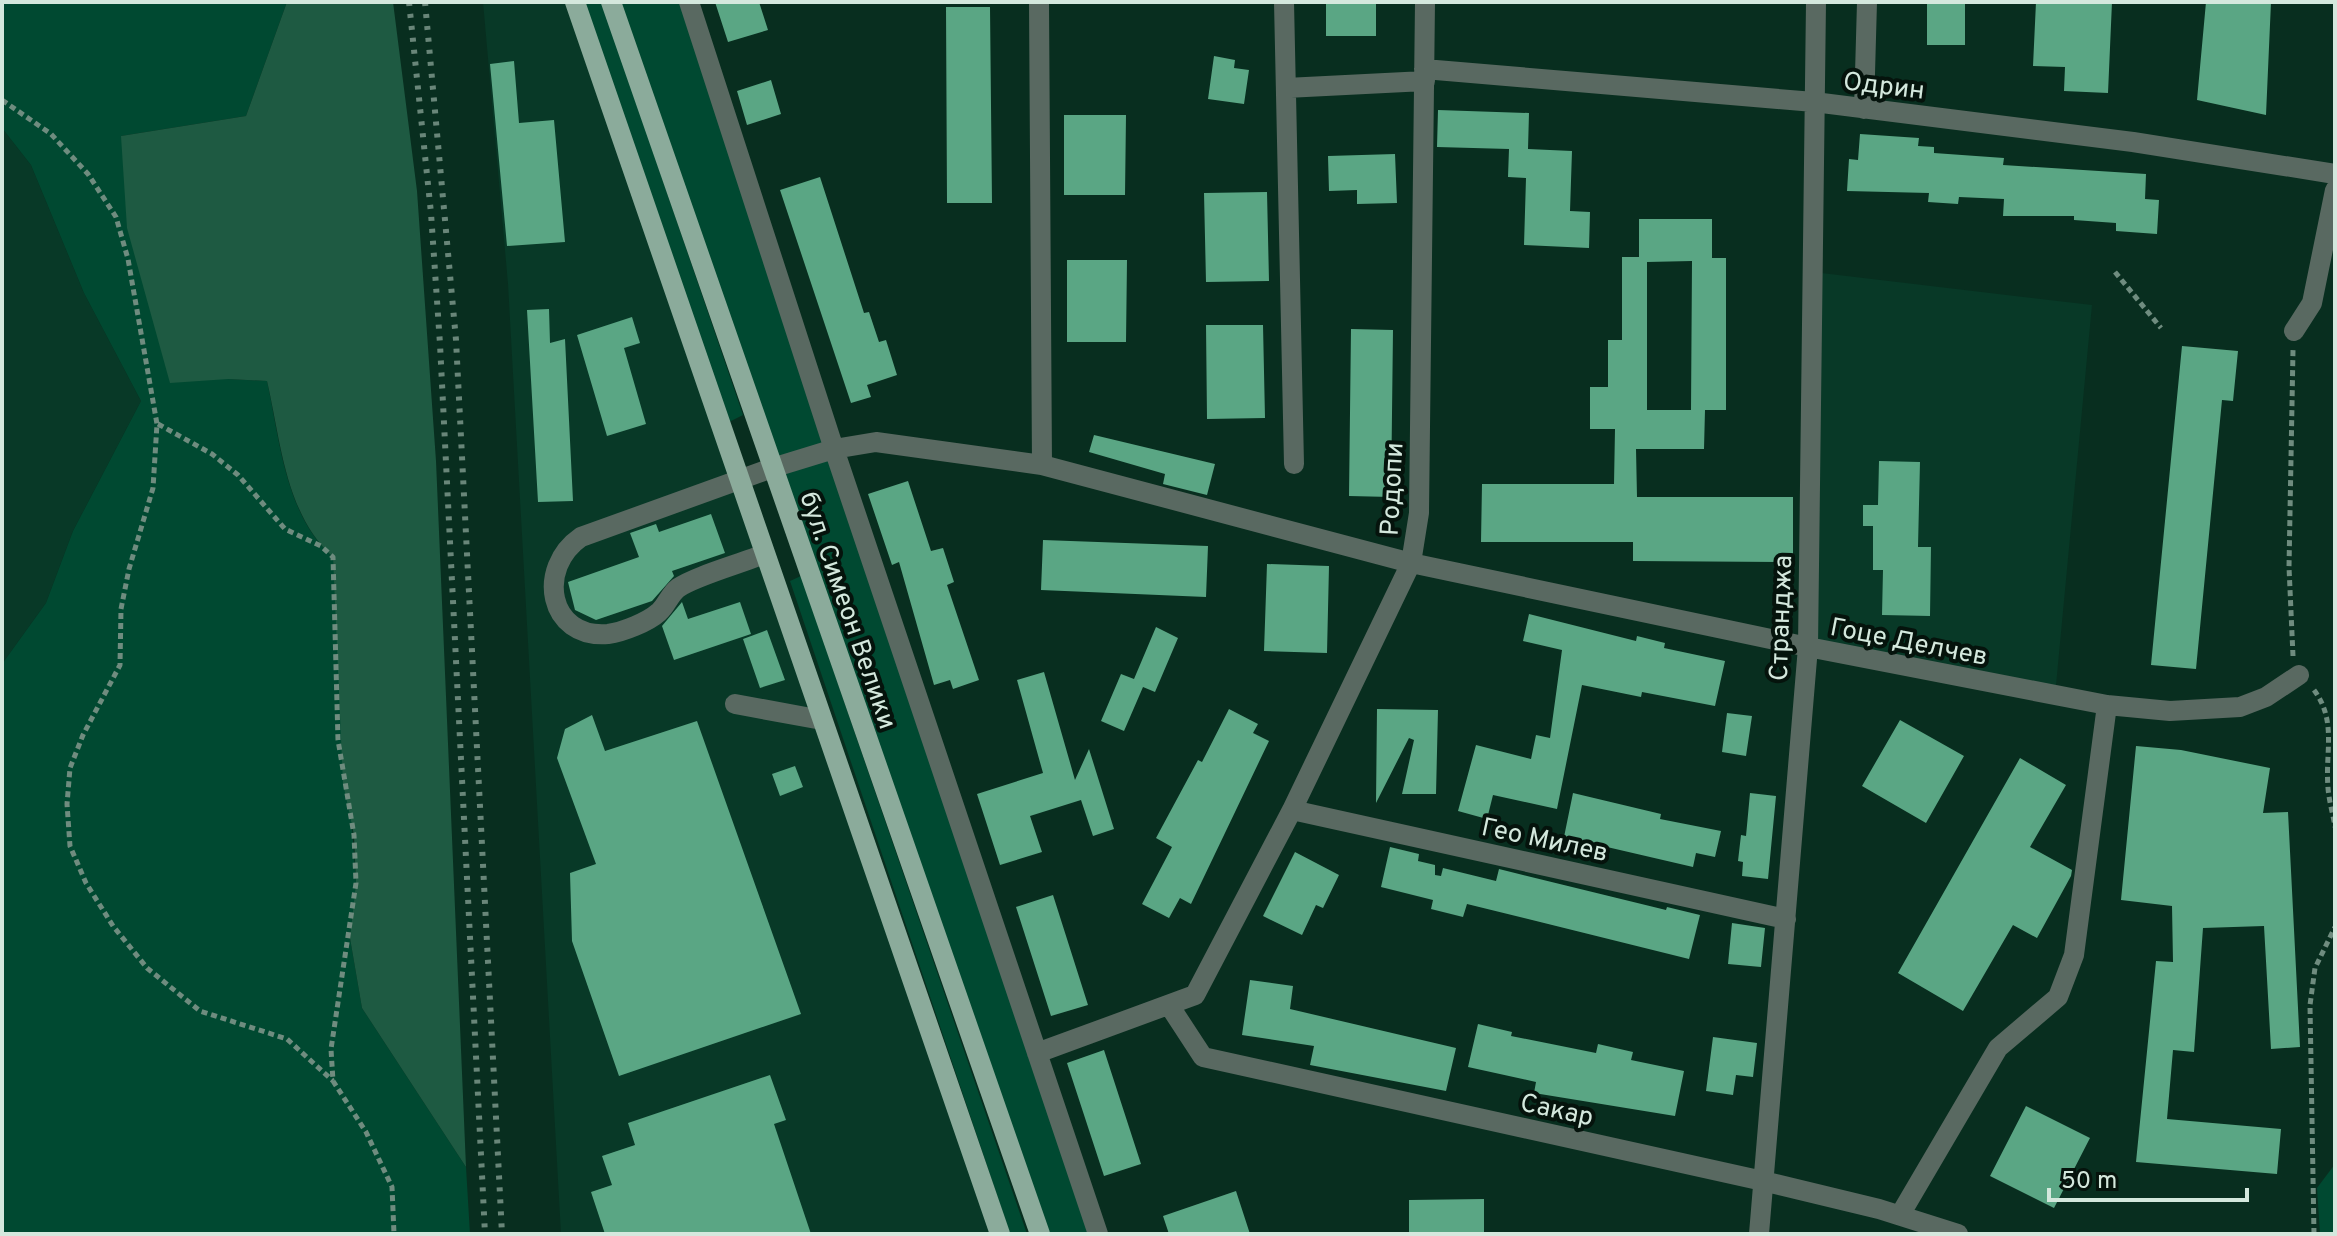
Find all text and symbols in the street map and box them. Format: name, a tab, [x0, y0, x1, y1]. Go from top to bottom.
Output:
street label: Одрин	[1841, 66, 1926, 109]
street label: Родопи	[1375, 441, 1412, 537]
street label: бул. Симеон Велики	[791, 488, 903, 734]
street label: Странджа	[1764, 554, 1801, 682]
street label: Гоце Делчев	[1827, 612, 1990, 675]
street label: Гео Милев	[1478, 812, 1611, 871]
street label: Сакар	[1517, 1088, 1596, 1135]
scale bar	[2049, 1152, 2247, 1202]
text: 50 m	[2061, 1167, 2117, 1197]

